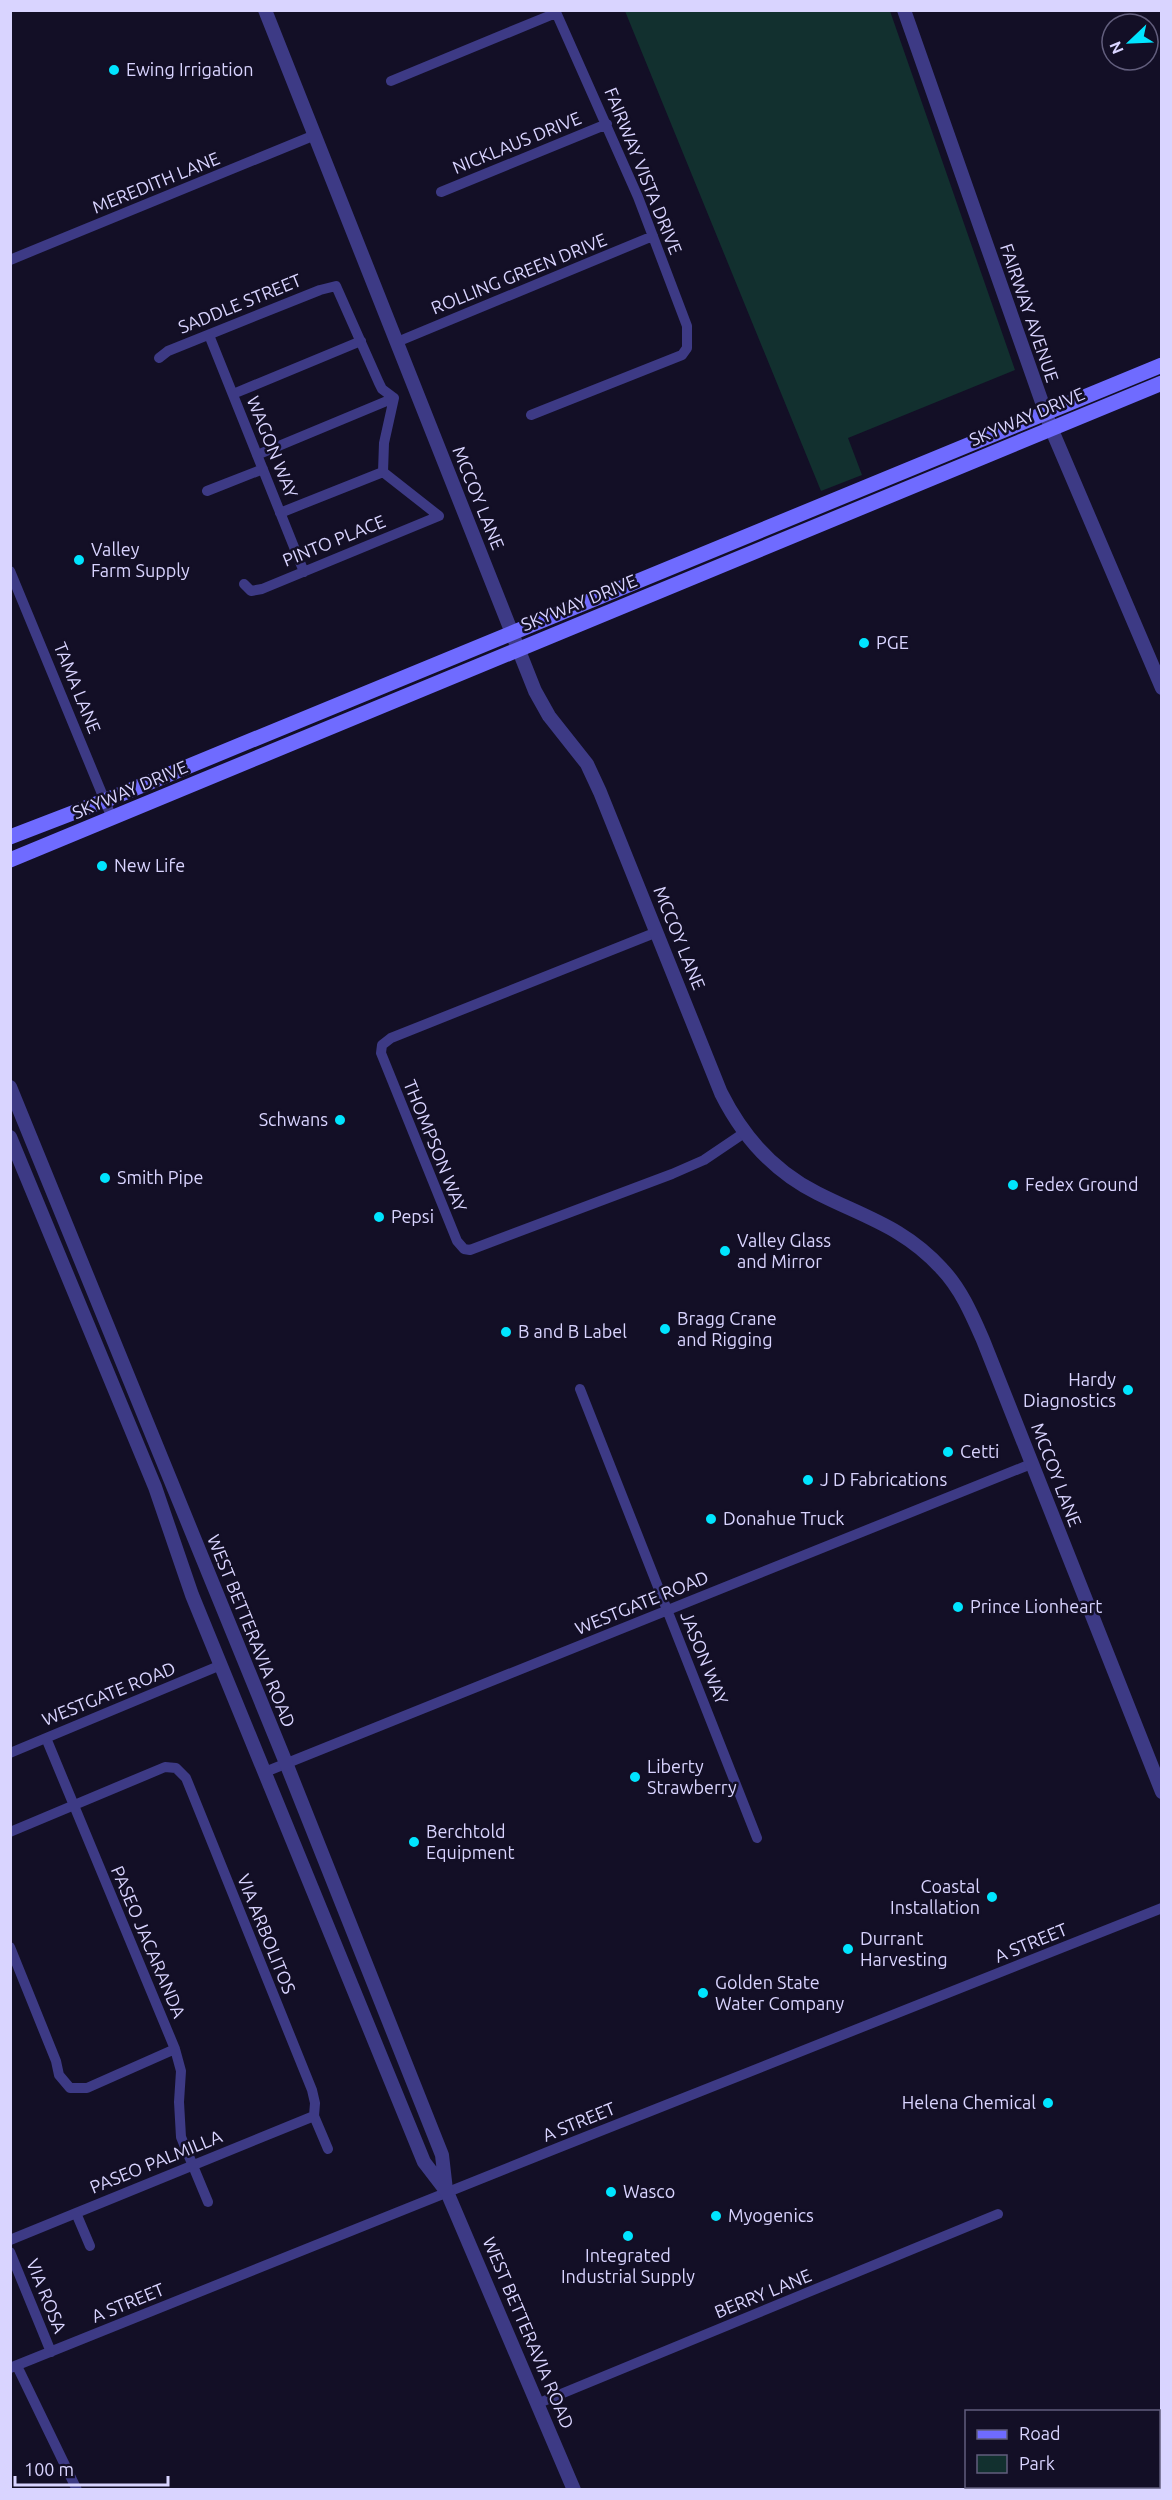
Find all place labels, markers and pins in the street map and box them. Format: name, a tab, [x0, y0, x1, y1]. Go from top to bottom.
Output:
place label: Ewing Irrigation	[126, 59, 253, 79]
marker: Ewing Irrigation	[107, 63, 121, 77]
place label: Valley Farm Supply	[91, 539, 190, 580]
marker: Valley Farm Supply	[72, 553, 86, 567]
place label: PGE	[876, 632, 909, 652]
marker: PGE	[857, 636, 871, 650]
place label: New Life	[114, 855, 185, 875]
marker: New Life	[95, 859, 109, 873]
place label: Schwans	[259, 1109, 328, 1129]
marker: Schwans	[333, 1113, 347, 1127]
place label: Smith Pipe	[117, 1167, 203, 1187]
marker: Smith Pipe	[98, 1171, 112, 1185]
place label: Fedex Ground	[1025, 1174, 1138, 1194]
marker: Fedex Ground	[1006, 1178, 1020, 1192]
place label: Pepsi	[391, 1206, 434, 1226]
marker: Pepsi	[372, 1210, 386, 1224]
place label: Valley Glass and Mirror	[737, 1230, 831, 1271]
marker: Valley Glass and Mirror	[718, 1244, 732, 1258]
place label: Bragg Crane and Rigging	[677, 1308, 777, 1349]
place label: B and B Label	[518, 1321, 627, 1341]
marker: Bragg Crane and Rigging	[658, 1322, 672, 1336]
marker: B and B Label	[499, 1325, 513, 1339]
place label: Hardy Diagnostics	[1023, 1369, 1116, 1410]
marker: Hardy Diagnostics	[1121, 1383, 1135, 1397]
place label: Cetti	[960, 1441, 999, 1461]
marker: Cetti	[941, 1445, 955, 1459]
place label: J D Fabrications	[820, 1469, 947, 1489]
marker: J D Fabrications	[801, 1473, 815, 1487]
place label: Donahue Truck	[723, 1508, 844, 1528]
marker: Donahue Truck	[704, 1512, 718, 1526]
place label: Prince Lionheart	[970, 1596, 1102, 1616]
marker: Prince Lionheart	[951, 1600, 965, 1614]
place label: Liberty Strawberry	[647, 1756, 737, 1797]
marker: Liberty Strawberry	[628, 1770, 642, 1784]
place label: Berchtold Equipment	[426, 1821, 515, 1862]
marker: Berchtold Equipment	[407, 1835, 421, 1849]
place label: Coastal Installation	[890, 1876, 980, 1917]
marker: Coastal Installation	[985, 1890, 999, 1904]
place label: Durrant Harvesting	[860, 1928, 948, 1969]
marker: Durrant Harvesting	[841, 1942, 855, 1956]
place label: Golden State Water Company	[715, 1972, 844, 2013]
marker: Golden State Water Company	[696, 1986, 710, 2000]
place label: Helena Chemical	[902, 2092, 1036, 2112]
marker: Helena Chemical	[1041, 2096, 1055, 2110]
place label: Wasco	[623, 2181, 675, 2201]
marker: Wasco	[604, 2185, 618, 2199]
place label: Myogenics	[728, 2205, 814, 2225]
marker: Myogenics	[709, 2209, 723, 2223]
marker: Integrated Industrial Supply	[621, 2229, 635, 2243]
place label: Integrated Industrial Supply	[561, 2245, 695, 2286]

